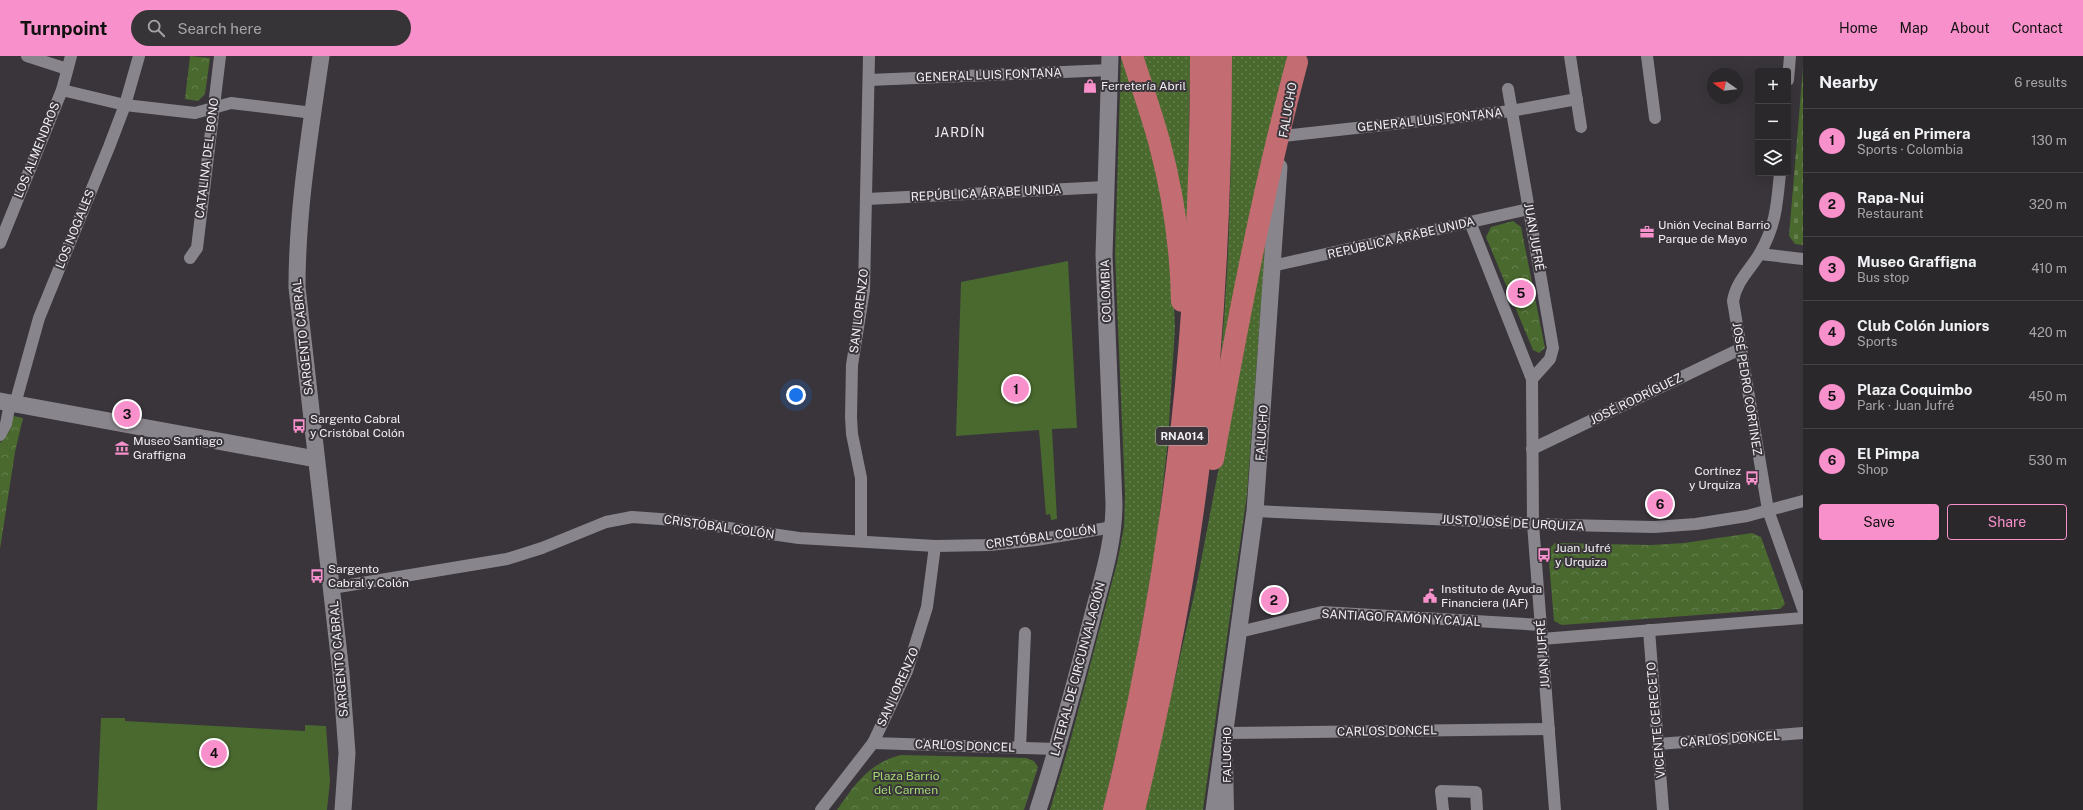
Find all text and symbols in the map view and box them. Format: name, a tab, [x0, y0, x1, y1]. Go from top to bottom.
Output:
search box	[131, 10, 411, 46]
text: Turnpoint	[20, 17, 107, 39]
icon: search	[145, 17, 167, 39]
text: Search here	[177, 20, 262, 37]
text: Home	[1839, 20, 1878, 36]
text: Map	[1900, 20, 1928, 36]
text: About	[1950, 20, 1990, 36]
text: Contact	[2012, 20, 2063, 36]
street label: GENERAL LUIS FONTANA	[916, 65, 1063, 85]
north arrow	[1707, 68, 1743, 104]
map controls	[1755, 68, 1791, 176]
button: +	[1755, 68, 1791, 104]
text: Nearby	[1819, 72, 1878, 92]
text: 6 results	[2014, 75, 2067, 90]
shop icon: Ferretería Abril	[1082, 78, 1098, 94]
place label: Ferretería Abril	[1101, 79, 1186, 93]
street label: FALUCHO	[1276, 81, 1300, 139]
street label: CATALINA DEL BONO	[193, 97, 221, 219]
street label: LOS ALMENDROS	[11, 100, 63, 200]
button: −	[1755, 104, 1791, 140]
street label: GENERAL LUIS FONTANA	[1357, 105, 1504, 135]
district label: JARDÍN	[934, 124, 986, 140]
text: Jugá en Primera	[1857, 125, 1970, 142]
text: 1	[1829, 133, 1835, 148]
text: 130 m	[2031, 133, 2067, 148]
button: layers	[1755, 140, 1791, 176]
text: Sports · Colombia	[1857, 142, 1963, 157]
street label: REPÚBLICA ÁRABE UNIDA	[910, 182, 1062, 204]
street label: LOS NOGALES	[53, 187, 97, 271]
text: Rapa-Nui	[1857, 189, 1924, 206]
text: 2	[1828, 197, 1836, 212]
text: 320 m	[2029, 197, 2067, 212]
street label: JUAN JUFRÉ	[1521, 202, 1547, 272]
text: Restaurant	[1857, 206, 1923, 221]
street label: REPÚBLICA ÁRABE UNIDA	[1326, 214, 1476, 262]
place label: Unión Vecinal Barrio Parque de Mayo	[1658, 218, 1771, 246]
office icon: Unión Vecinal Barrio Parque de Mayo	[1639, 224, 1655, 240]
text: Museo Graffigna	[1857, 253, 1976, 270]
street label: COLOMBIA	[1098, 259, 1114, 323]
text: 3	[1828, 261, 1836, 276]
text: 410 m	[2031, 261, 2067, 276]
street label: SAN LORENZO	[847, 268, 871, 354]
text: Bus stop	[1857, 270, 1909, 285]
street label: SARGENTO CABRAL	[290, 278, 316, 396]
pin: 5	[1508, 278, 1534, 308]
text: Club Colón Juniors	[1857, 317, 1989, 334]
street label: JOSÉ PEDRO CORTINEZ	[1730, 321, 1765, 457]
text: 4	[1828, 325, 1836, 340]
text: 420 m	[2029, 325, 2067, 340]
text: Sports	[1857, 334, 1897, 349]
street label: JOSÉ RODRÍGUEZ	[1588, 370, 1685, 427]
pin: 1	[1003, 374, 1029, 404]
text: Plaza Coquimbo	[1857, 381, 1972, 398]
your location	[786, 385, 806, 405]
text: 5	[1828, 389, 1836, 404]
text: 450 m	[2028, 389, 2067, 404]
text: Park · Juan Jufré	[1857, 398, 1954, 413]
pin: 3	[114, 399, 140, 429]
street label: FALUCHO	[1253, 404, 1271, 462]
place label: Sargento Cabral y Cristóbal Colón	[310, 412, 405, 440]
bus stop icon: Sargento Cabral y Cristóbal Colón	[291, 418, 307, 434]
road number: RNA014	[1156, 427, 1208, 445]
place label: Museo Santiago Graffigna	[133, 434, 223, 462]
museum icon: Museo Santiago Graffigna	[114, 440, 130, 456]
text: El Pimpa	[1857, 445, 1920, 462]
text: 6	[1828, 453, 1836, 468]
text: 530 m	[2028, 453, 2067, 468]
text: Shop	[1857, 462, 1888, 477]
place label: Cortínez y Urquiza	[1689, 464, 1741, 492]
bus stop icon: Cortínez y Urquiza	[1744, 470, 1760, 486]
pin: 6	[1647, 489, 1673, 519]
button: Save	[1819, 504, 1939, 540]
button: Share	[1947, 504, 2067, 540]
street label: CRISTÓBAL COLÓN	[663, 512, 775, 542]
street label: JUSTO JOSÉ DE URQUIZA	[1441, 512, 1585, 534]
street label: CRISTÓBAL COLÓN	[985, 522, 1097, 552]
place label: Juan Jufré y Urquiza	[1555, 541, 1611, 569]
bus stop icon: Juan Jufré y Urquiza	[1536, 547, 1552, 563]
place label: Sargento Cabral y Colón	[328, 562, 409, 590]
bus stop icon: Sargento Cabral y Colón	[309, 568, 325, 584]
street label: LATERAL DE CIRCUNVALACIÓN	[1048, 580, 1108, 758]
place label: Instituto de Ayuda Financiera (IAF)	[1441, 582, 1542, 610]
pin: 2	[1261, 585, 1287, 615]
public building icon: Instituto de Ayuda Financiera (IAF)	[1422, 588, 1438, 604]
street label: SARGENTO CABRAL	[327, 600, 351, 718]
street label: SANTIAGO RAMÓN Y CAJAL	[1321, 607, 1481, 629]
street label: JUAN JUFRÉ	[1534, 619, 1552, 689]
street label: SAN LORENZO	[874, 645, 922, 729]
street label: VICENTE CERECETO	[1644, 661, 1668, 779]
street label: CARLOS DONCEL	[1337, 723, 1437, 739]
street label: FALUCHO	[1220, 727, 1234, 783]
street label: CARLOS DONCEL	[1680, 729, 1780, 749]
street label: CARLOS DONCEL	[915, 737, 1015, 755]
pin: 4	[201, 738, 227, 768]
park label: Plaza Barrio del Carmen	[872, 769, 940, 797]

